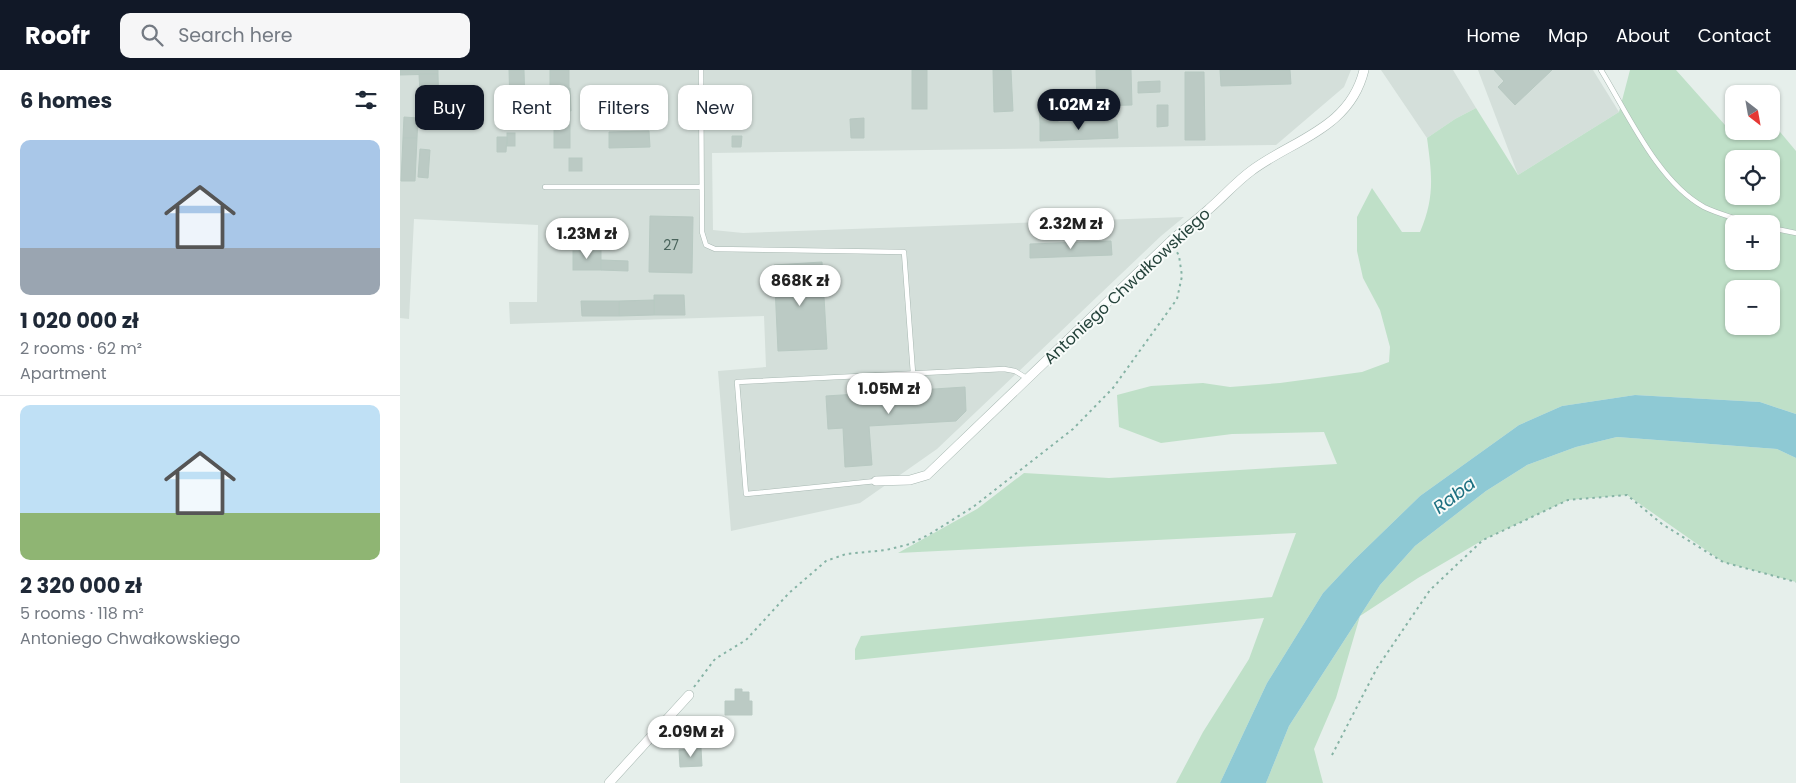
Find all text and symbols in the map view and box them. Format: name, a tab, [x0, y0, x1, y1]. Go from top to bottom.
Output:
search box	[120, 13, 470, 58]
text: Roofr	[25, 19, 90, 52]
icon: search	[138, 21, 166, 49]
text: Search here	[178, 22, 293, 49]
text: Home	[1466, 23, 1520, 48]
text: Map	[1548, 23, 1588, 48]
text: About	[1616, 23, 1670, 48]
text: Contact	[1698, 23, 1771, 48]
chip: Buy	[415, 85, 484, 130]
chip: Rent	[494, 85, 570, 130]
chip: Filters	[580, 85, 668, 130]
chip: New	[678, 85, 752, 130]
north arrow	[1725, 85, 1780, 140]
map controls	[1725, 85, 1780, 335]
text: 6 homes	[20, 86, 112, 115]
icon: filters	[352, 86, 380, 114]
pin: 1.02M zł	[1027, 88, 1131, 131]
text: 1.02M zł	[1048, 93, 1110, 116]
button: locate	[1725, 150, 1780, 205]
icon: home	[155, 172, 245, 262]
street label: Antoniego Chwałkowskiego	[1039, 203, 1215, 369]
pin: 2.32M zł	[1019, 208, 1123, 250]
text: 2.32M zł	[1039, 212, 1103, 235]
button: +	[1725, 215, 1780, 270]
pin: 1.23M zł	[535, 218, 639, 260]
text: 1.23M zł	[557, 222, 617, 245]
house number: 27	[663, 235, 679, 255]
pin: 868K zł	[754, 264, 846, 307]
text: 868K zł	[771, 269, 829, 292]
button: −	[1725, 280, 1780, 335]
text: 1 020 000 zł	[20, 306, 139, 335]
text: 2 rooms · 62 m²	[20, 337, 142, 360]
text: Apartment	[20, 362, 107, 385]
pin: 1.05M zł	[837, 372, 941, 415]
text: 1.05M zł	[858, 377, 920, 400]
icon: home	[155, 438, 245, 528]
water label: Raba	[1428, 471, 1480, 519]
text: 2 320 000 zł	[20, 571, 142, 600]
text: 5 rooms · 118 m²	[20, 602, 144, 625]
text: Antoniego Chwałkowskiego	[20, 627, 240, 650]
pin: 2.09M zł	[639, 716, 743, 758]
text: 2.09M zł	[658, 720, 724, 743]

